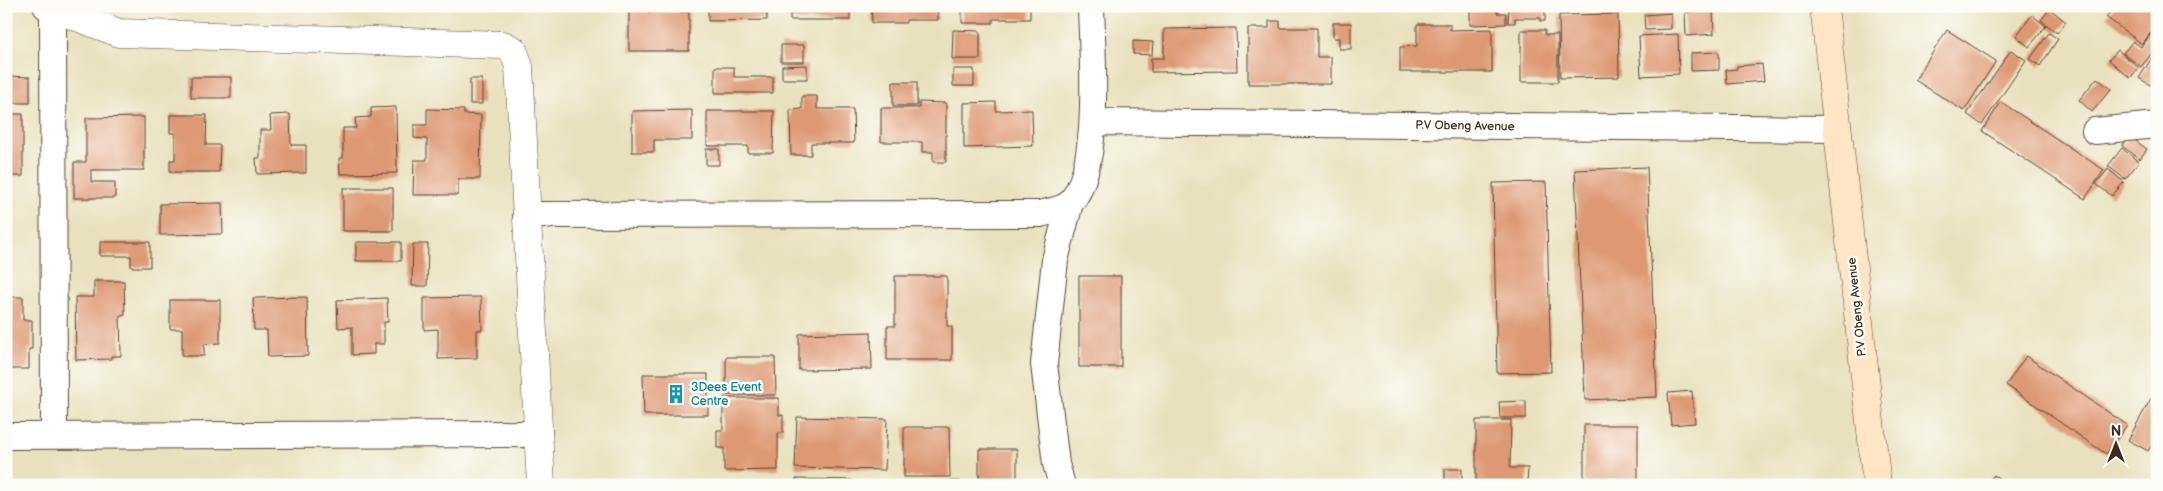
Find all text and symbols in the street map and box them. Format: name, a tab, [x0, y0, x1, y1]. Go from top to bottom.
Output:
street label: P.V Obeng Avenue	[1415, 118, 1515, 134]
street label: P.V Obeng Avenue	[1844, 257, 1870, 357]
place label: 3Dees Event Centre	[691, 380, 762, 409]
building icon: 3Dees Event Centre	[665, 383, 687, 405]
north arrow	[2090, 418, 2140, 468]
text: N	[2111, 423, 2121, 440]

